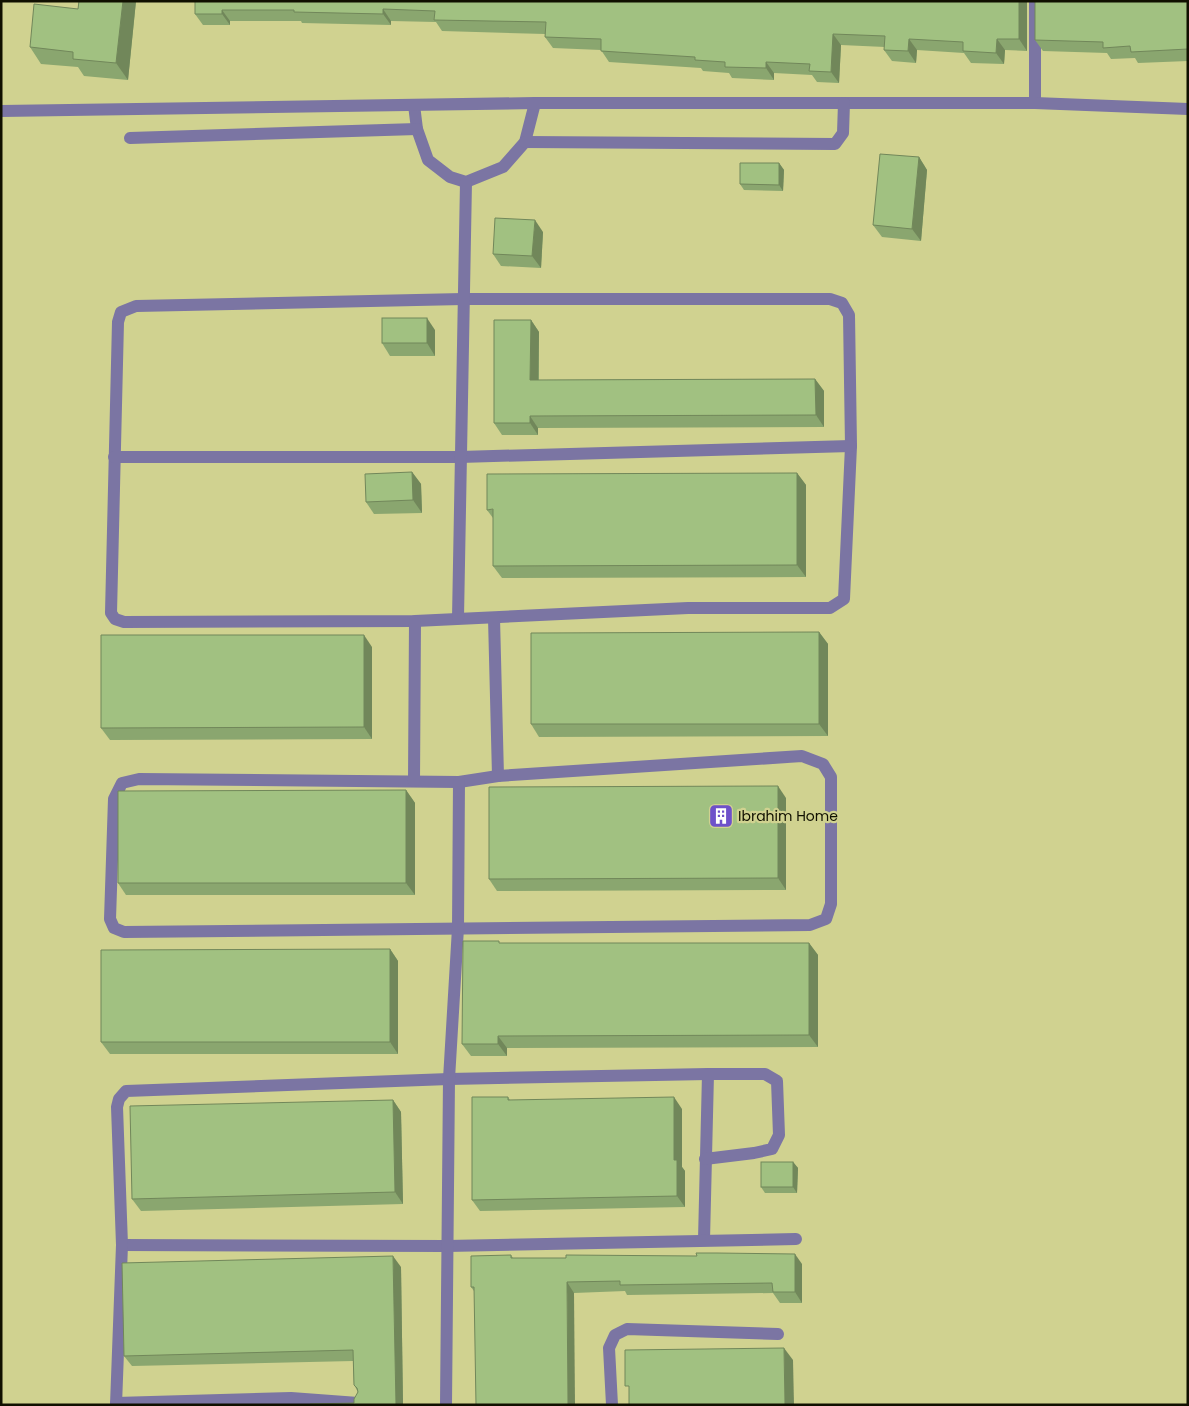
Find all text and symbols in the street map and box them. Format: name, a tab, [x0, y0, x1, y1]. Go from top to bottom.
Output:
building icon: Ibrahim Home	[708, 803, 734, 829]
place label: Ibrahim Home	[738, 806, 838, 826]

